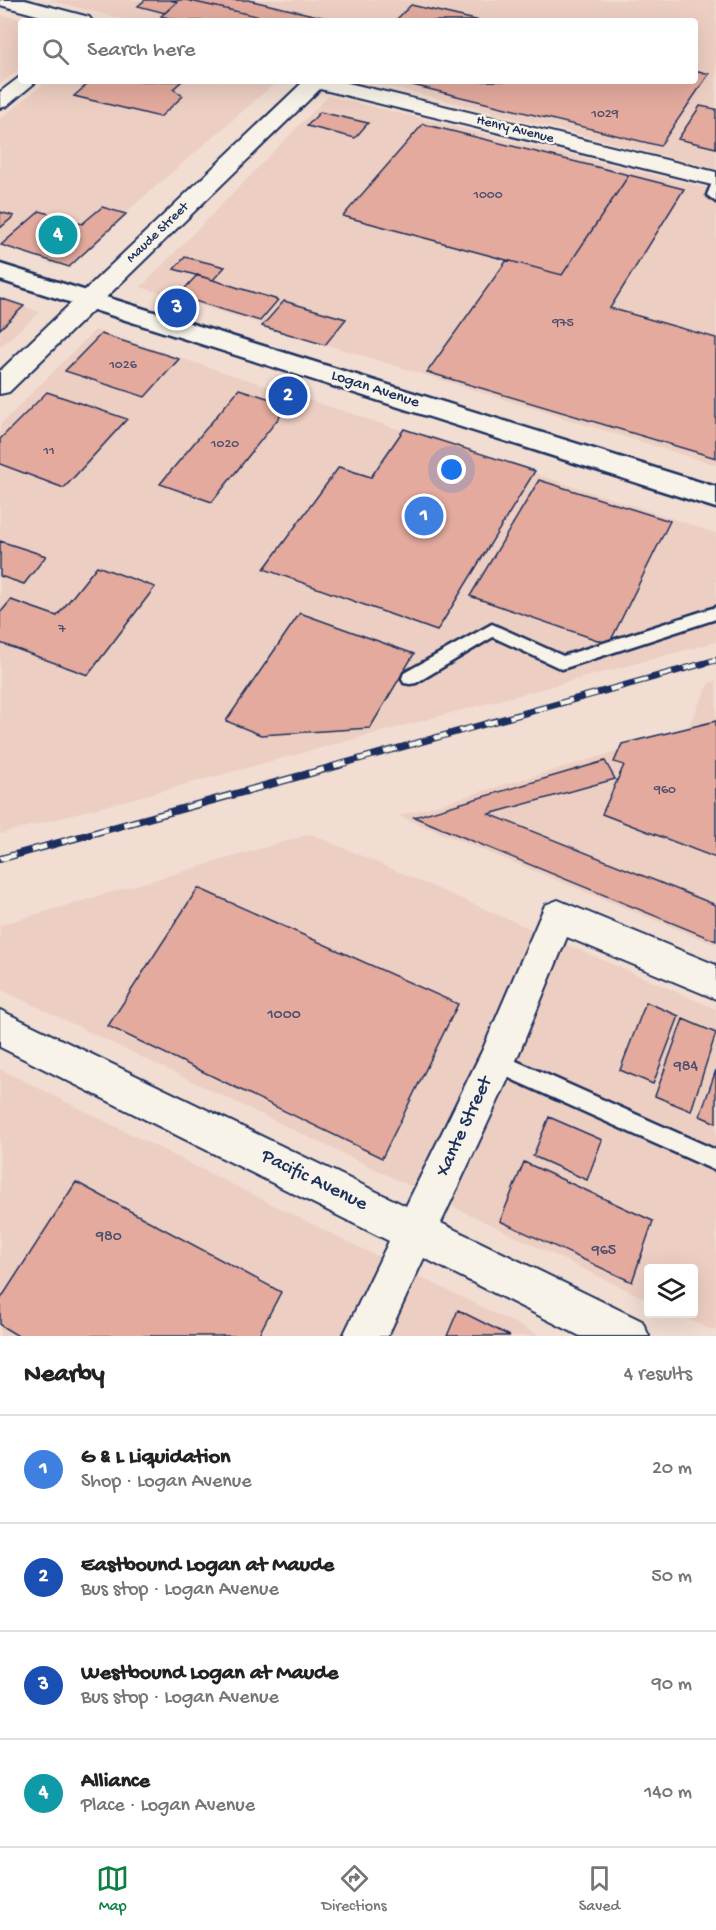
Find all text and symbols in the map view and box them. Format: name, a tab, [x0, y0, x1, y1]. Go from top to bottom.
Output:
search box	[18, 18, 698, 84]
icon: search	[39, 35, 72, 68]
text: Search here	[87, 38, 195, 64]
house number: 1029	[590, 106, 619, 123]
street label: Henry Avenue	[475, 112, 556, 148]
house number: 1000	[472, 187, 503, 204]
street label: Maude Street	[123, 198, 194, 267]
pin: 4	[38, 212, 78, 258]
pin: 3	[158, 286, 196, 330]
house number: 975	[551, 315, 574, 332]
house number: 1026	[108, 357, 138, 374]
street label: Logan Avenue	[328, 367, 422, 413]
pin: 2	[268, 374, 308, 418]
house number: 1020	[210, 436, 239, 453]
house number: 11	[42, 443, 55, 460]
your location	[437, 455, 466, 484]
pin: 1	[404, 494, 444, 538]
house number: 7	[57, 621, 66, 638]
house number: 960	[653, 782, 676, 799]
house number: 1000	[266, 1006, 301, 1025]
house number: 984	[673, 1058, 699, 1077]
street label: Xante Street	[431, 1072, 499, 1182]
street label: Pacific Avenue	[256, 1145, 372, 1217]
house number: 980	[95, 1228, 122, 1247]
house number: 965	[591, 1242, 616, 1261]
map controls	[644, 1264, 698, 1318]
button: layers	[644, 1264, 698, 1318]
text: Nearby	[24, 1360, 105, 1391]
text: 4 results	[624, 1364, 692, 1387]
text: G & L Liquidation	[81, 1445, 231, 1471]
text: 1	[39, 1458, 48, 1481]
text: 20 m	[652, 1458, 692, 1481]
text: Shop · Logan Avenue	[81, 1471, 252, 1494]
text: Eastbound Logan at Maude	[81, 1553, 334, 1579]
text: 2	[39, 1566, 48, 1589]
text: 50 m	[651, 1566, 692, 1589]
text: Bus stop · Logan Avenue	[81, 1579, 279, 1602]
text: Westbound Logan at Maude	[81, 1661, 338, 1687]
text: 3	[38, 1674, 49, 1697]
text: 90 m	[652, 1674, 692, 1697]
text: Bus stop · Logan Avenue	[81, 1687, 279, 1710]
text: Alliance	[81, 1769, 150, 1795]
text: 4	[39, 1782, 48, 1805]
text: 140 m	[644, 1782, 692, 1805]
text: Place · Logan Avenue	[81, 1795, 255, 1818]
tab: Map	[96, 1862, 129, 1917]
tab: Directions	[321, 1862, 387, 1917]
tab: Saved	[579, 1862, 620, 1917]

